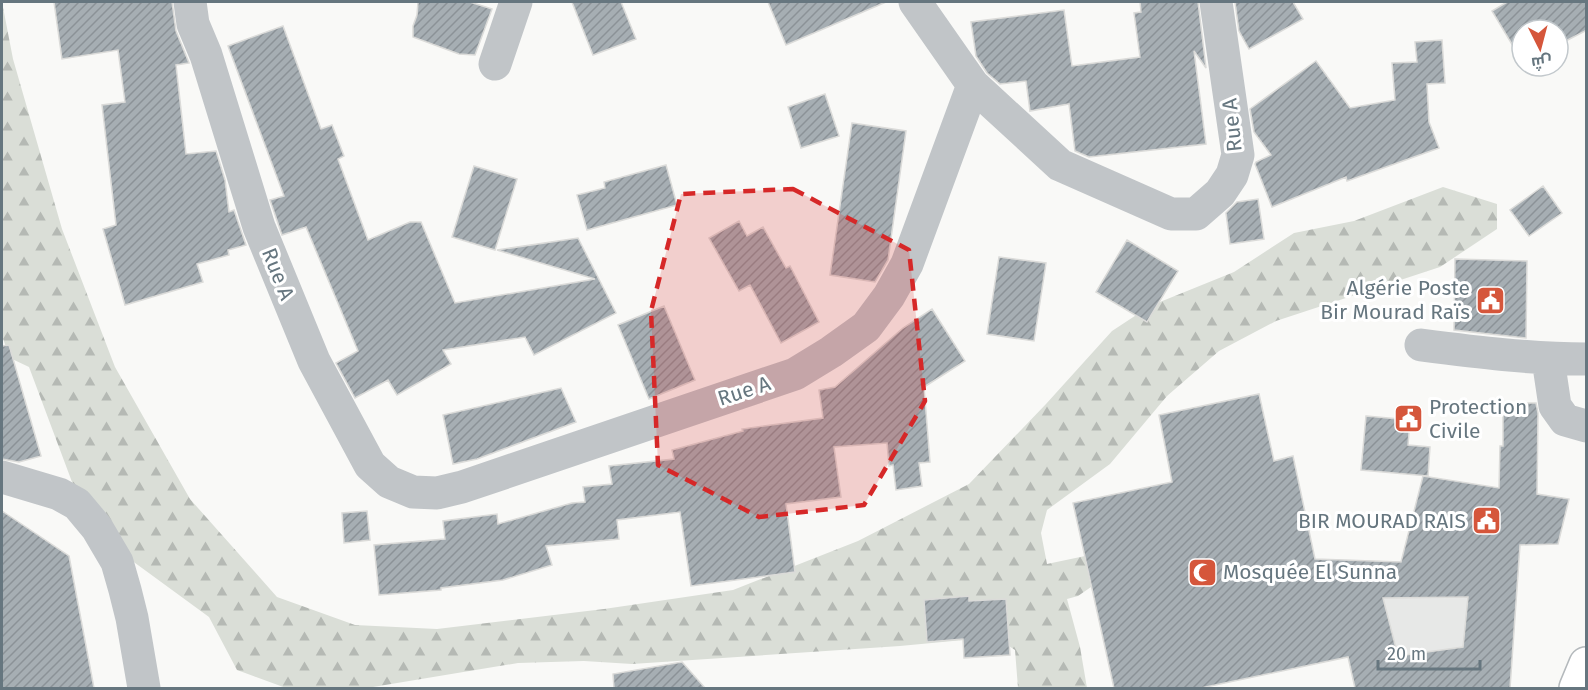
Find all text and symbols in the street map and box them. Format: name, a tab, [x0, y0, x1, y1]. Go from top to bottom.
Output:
north arrow	[1510, 18, 1570, 78]
text: ش	[1530, 52, 1553, 73]
street label: Rue A	[1216, 97, 1248, 153]
street label: Rue A	[256, 244, 300, 304]
place label: Algérie Poste Bir Mourad Raïs	[1320, 275, 1470, 325]
public building icon: Algérie Poste Bir Mourad Raïs	[1475, 284, 1507, 316]
street label: Rue A	[714, 370, 774, 412]
place label: Protection Civile	[1429, 394, 1527, 444]
public building icon: Protection Civile	[1392, 403, 1424, 435]
public building icon: BIR MOURAD RAIS	[1471, 505, 1503, 537]
place label: BIR MOURAD RAIS	[1298, 508, 1466, 534]
mosque icon: Mosquée El Sunna	[1186, 556, 1218, 588]
place label: Mosquée El Sunna	[1223, 559, 1397, 585]
scale bar	[1378, 633, 1480, 671]
text: 20 m	[1387, 643, 1426, 665]

